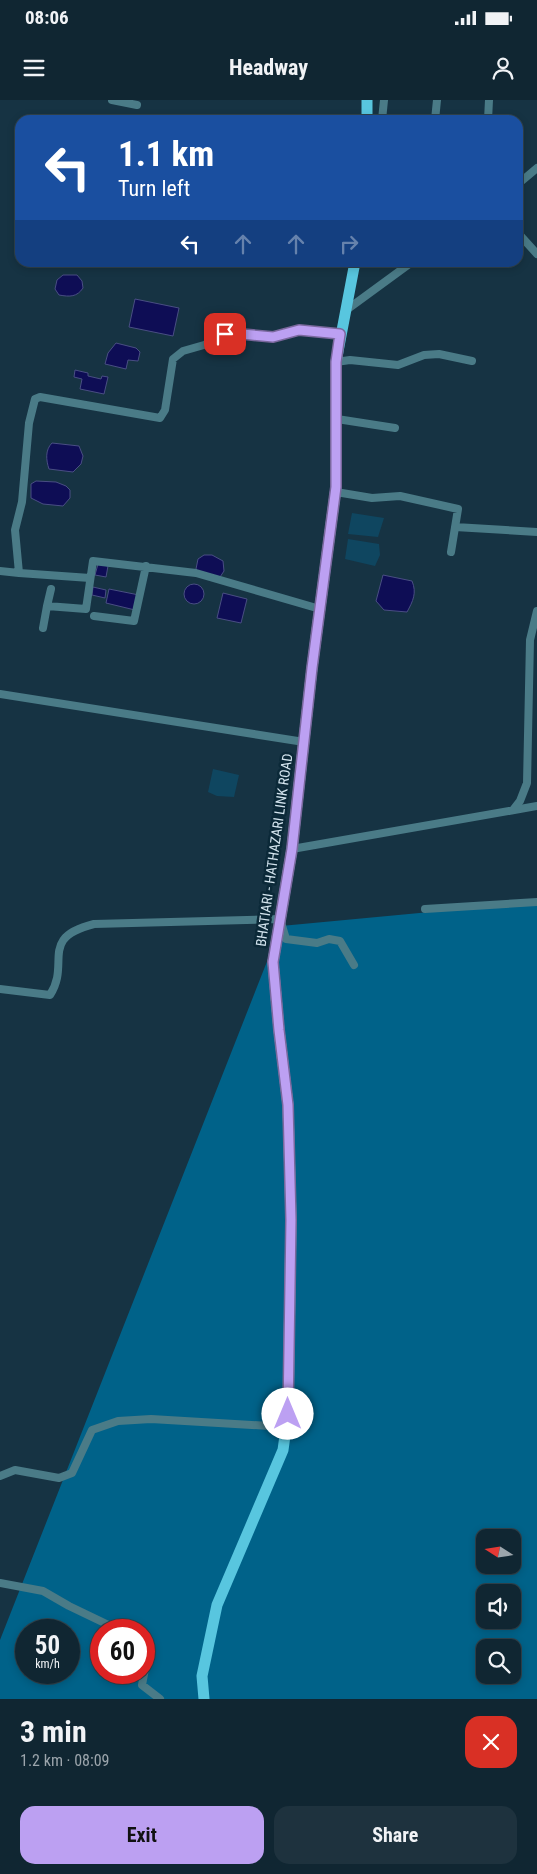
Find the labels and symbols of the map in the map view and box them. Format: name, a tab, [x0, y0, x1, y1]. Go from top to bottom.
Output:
pin	[204, 313, 246, 355]
street label: BHATIARI - HATHAZARI LINK ROAD	[253, 752, 295, 948]
position arrow	[261, 1387, 313, 1439]
north arrow	[476, 1529, 521, 1574]
speed limit sign: 60	[90, 1619, 155, 1684]

